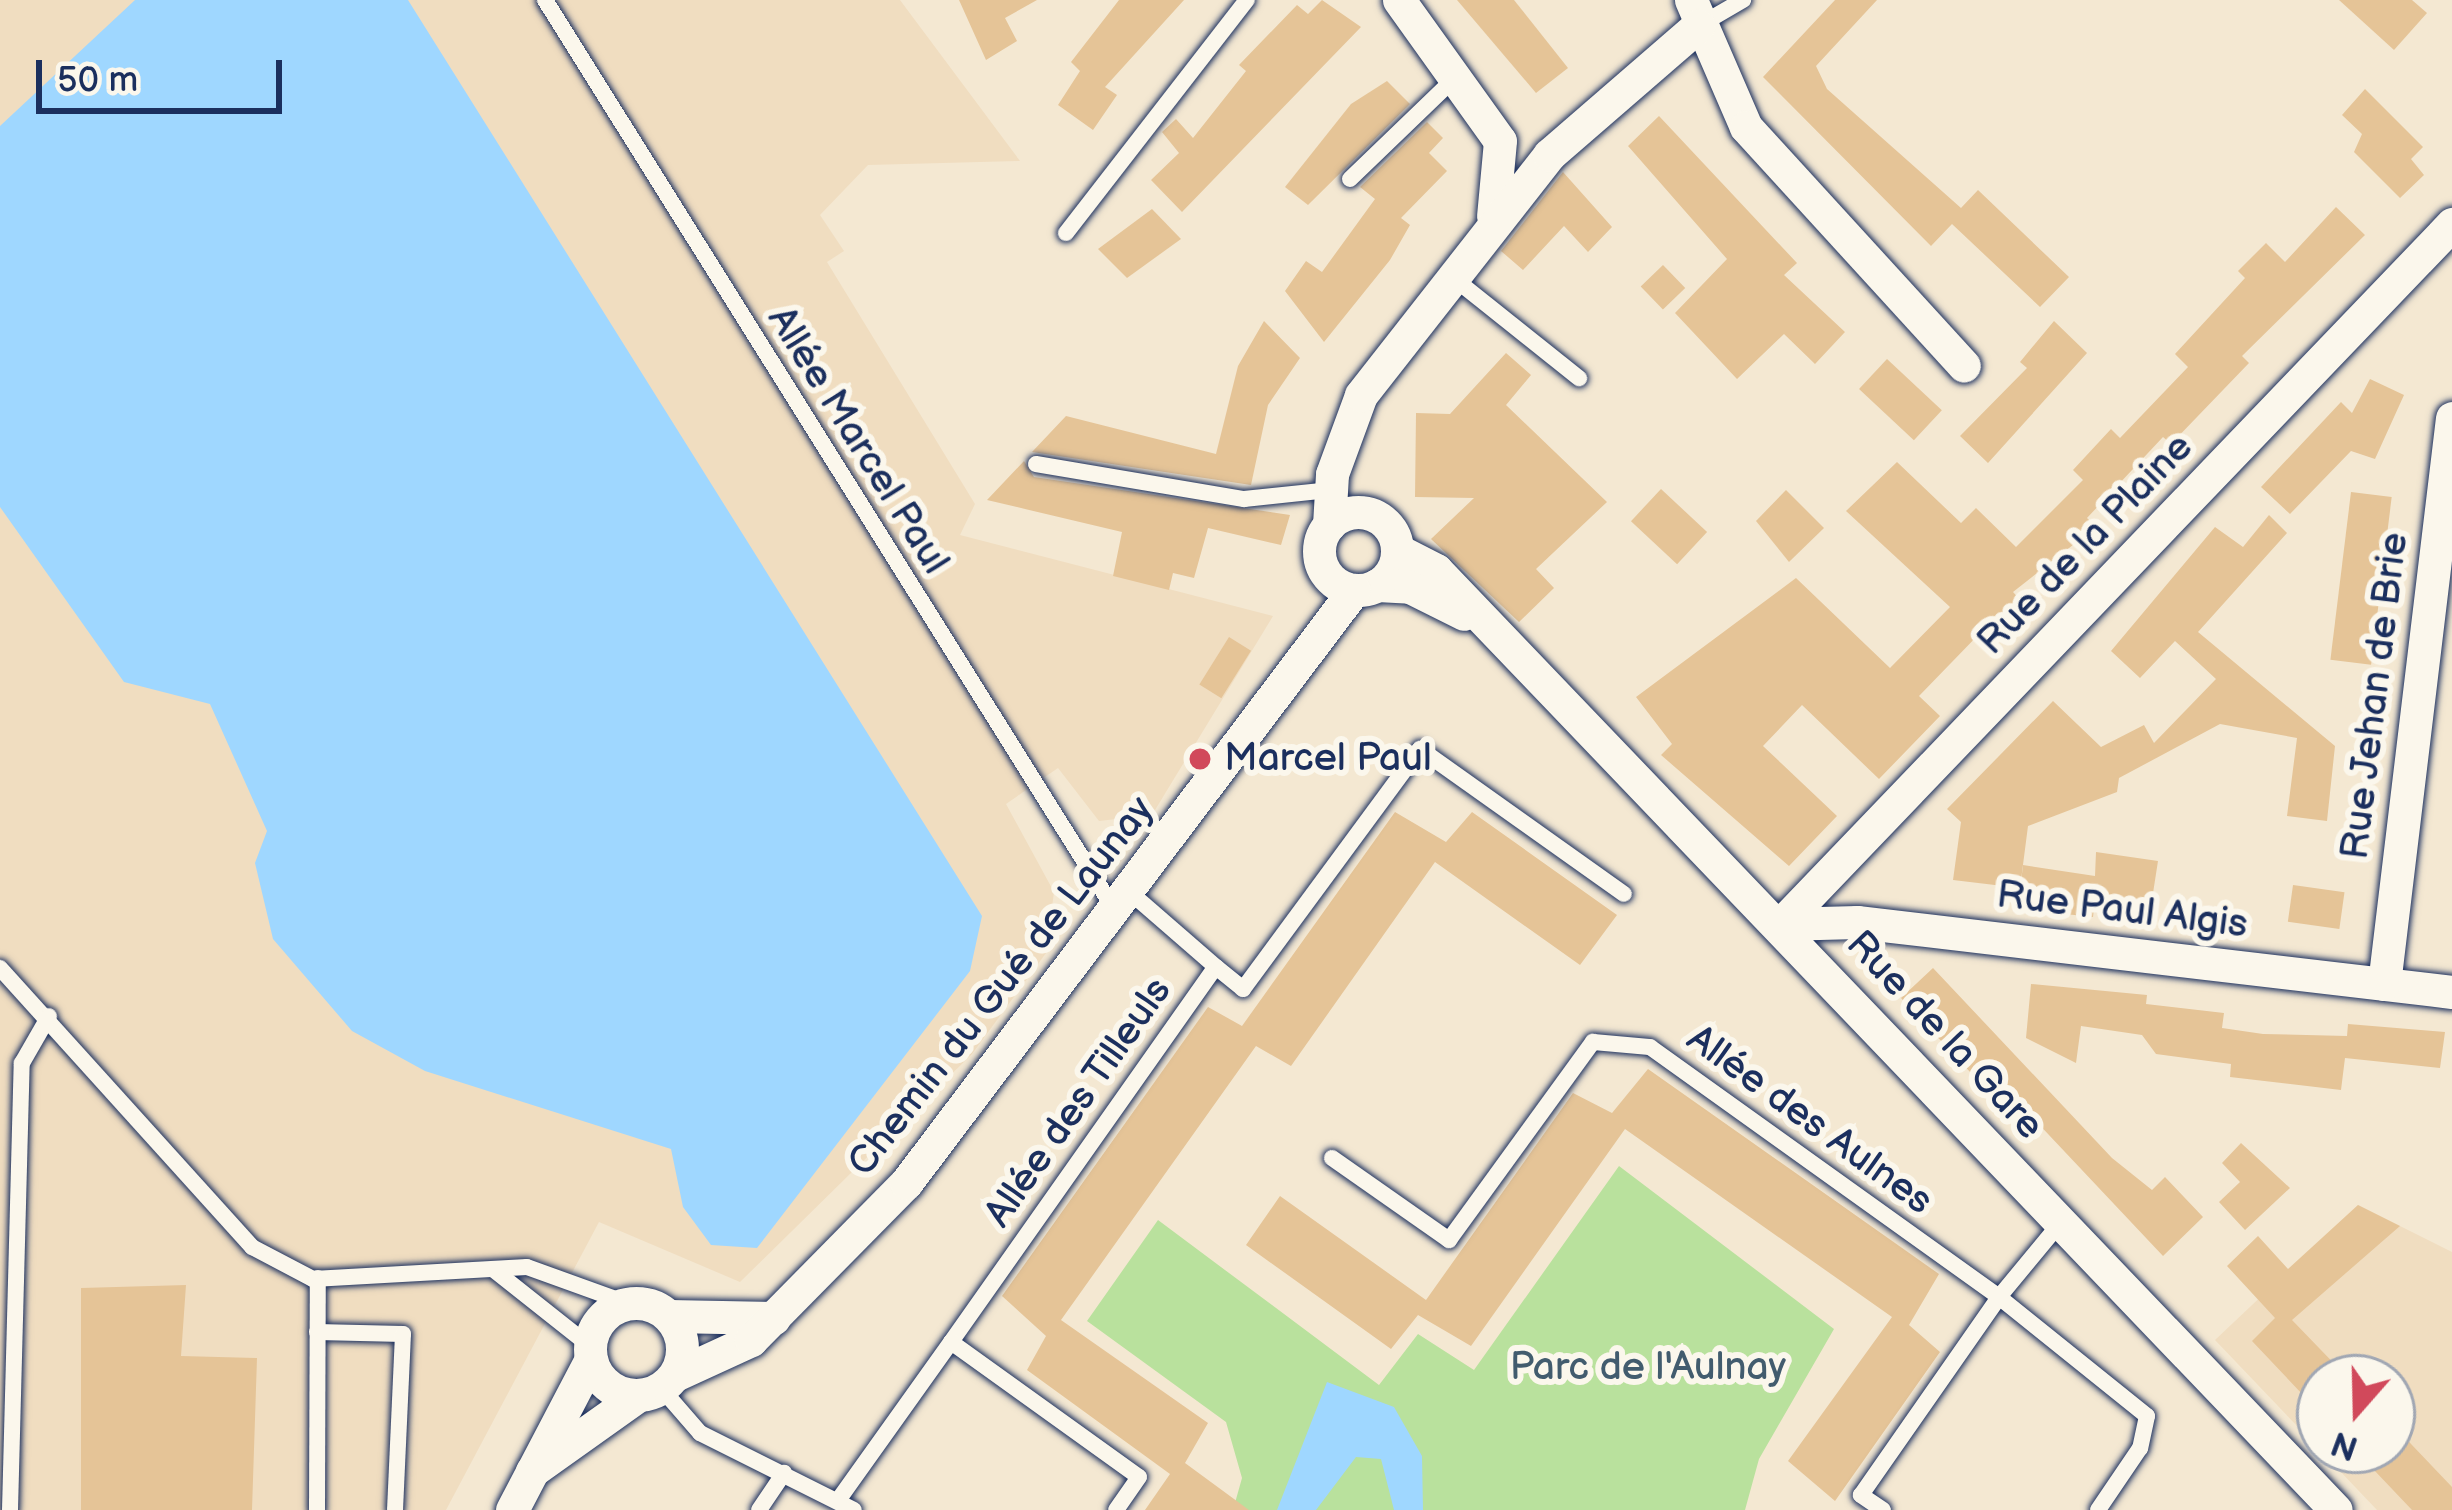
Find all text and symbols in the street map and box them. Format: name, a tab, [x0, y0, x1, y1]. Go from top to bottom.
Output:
scale bar	[42, 36, 288, 110]
text: 50 m	[57, 59, 138, 102]
street label: Allée Marcel Paul	[756, 299, 958, 583]
street label: Rue de la Plaine	[1969, 425, 2203, 665]
street label: Rue Jehan de Brie	[2333, 529, 2419, 863]
place label: Marcel Paul	[1224, 736, 1432, 782]
marker: Marcel Paul	[1187, 746, 1213, 772]
street label: Chemin du Gué de Launay	[839, 788, 1165, 1186]
street label: Rue Paul Algis	[1994, 872, 2250, 950]
street label: Rue de la Gare	[1836, 922, 2052, 1150]
street label: Allée des Tilleuls	[975, 969, 1183, 1237]
street label: Allée des Aulnes	[1677, 1016, 1941, 1226]
park label: Parc de l'Aulnay	[1510, 1345, 1786, 1391]
north arrow	[2296, 1354, 2416, 1474]
text: N	[2326, 1422, 2363, 1468]

